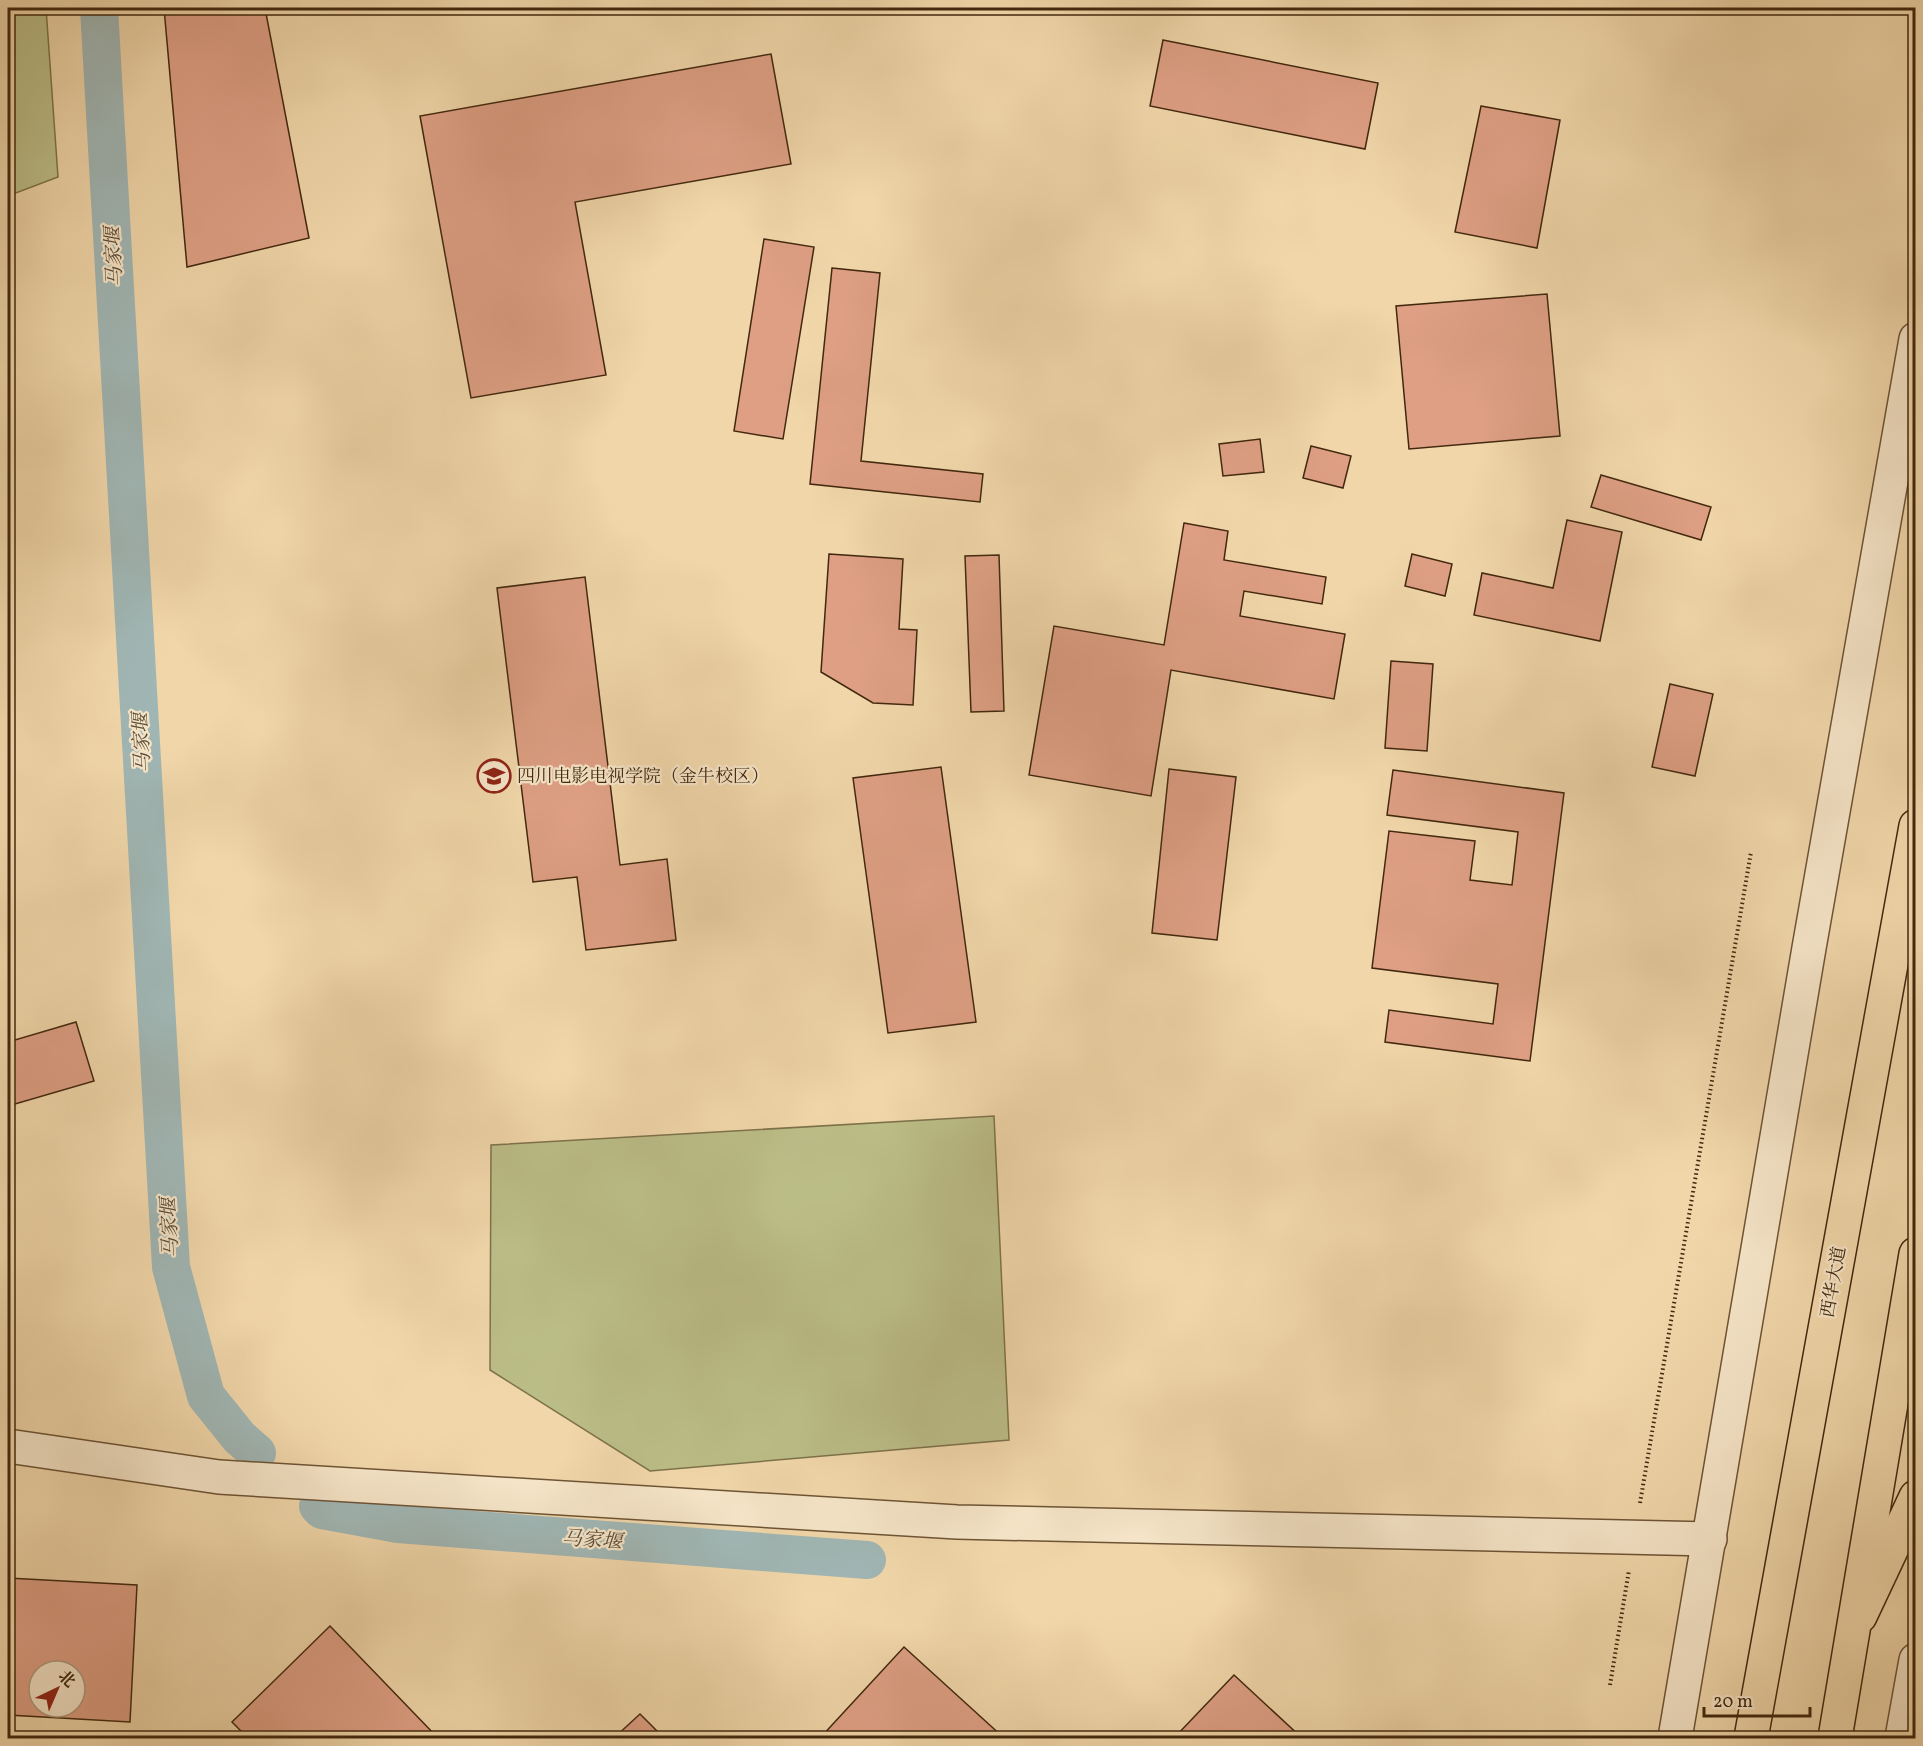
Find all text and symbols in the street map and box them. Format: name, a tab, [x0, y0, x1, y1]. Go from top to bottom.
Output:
water label: 马家堰	[99, 223, 131, 288]
water label: 马家堰	[127, 709, 159, 774]
school or university icon: 四川电影电视学院（金牛校区）	[476, 758, 512, 794]
place label: 四川电影电视学院（金牛校区）	[517, 765, 769, 790]
water label: 马家堰	[155, 1194, 187, 1259]
street label: 西华大道	[1816, 1245, 1853, 1320]
water label: 马家堰	[561, 1525, 626, 1557]
north arrow	[27, 1659, 87, 1719]
text: 北	[53, 1666, 79, 1693]
scale bar	[1704, 1680, 1810, 1718]
text: 20 m	[1713, 1690, 1753, 1715]

